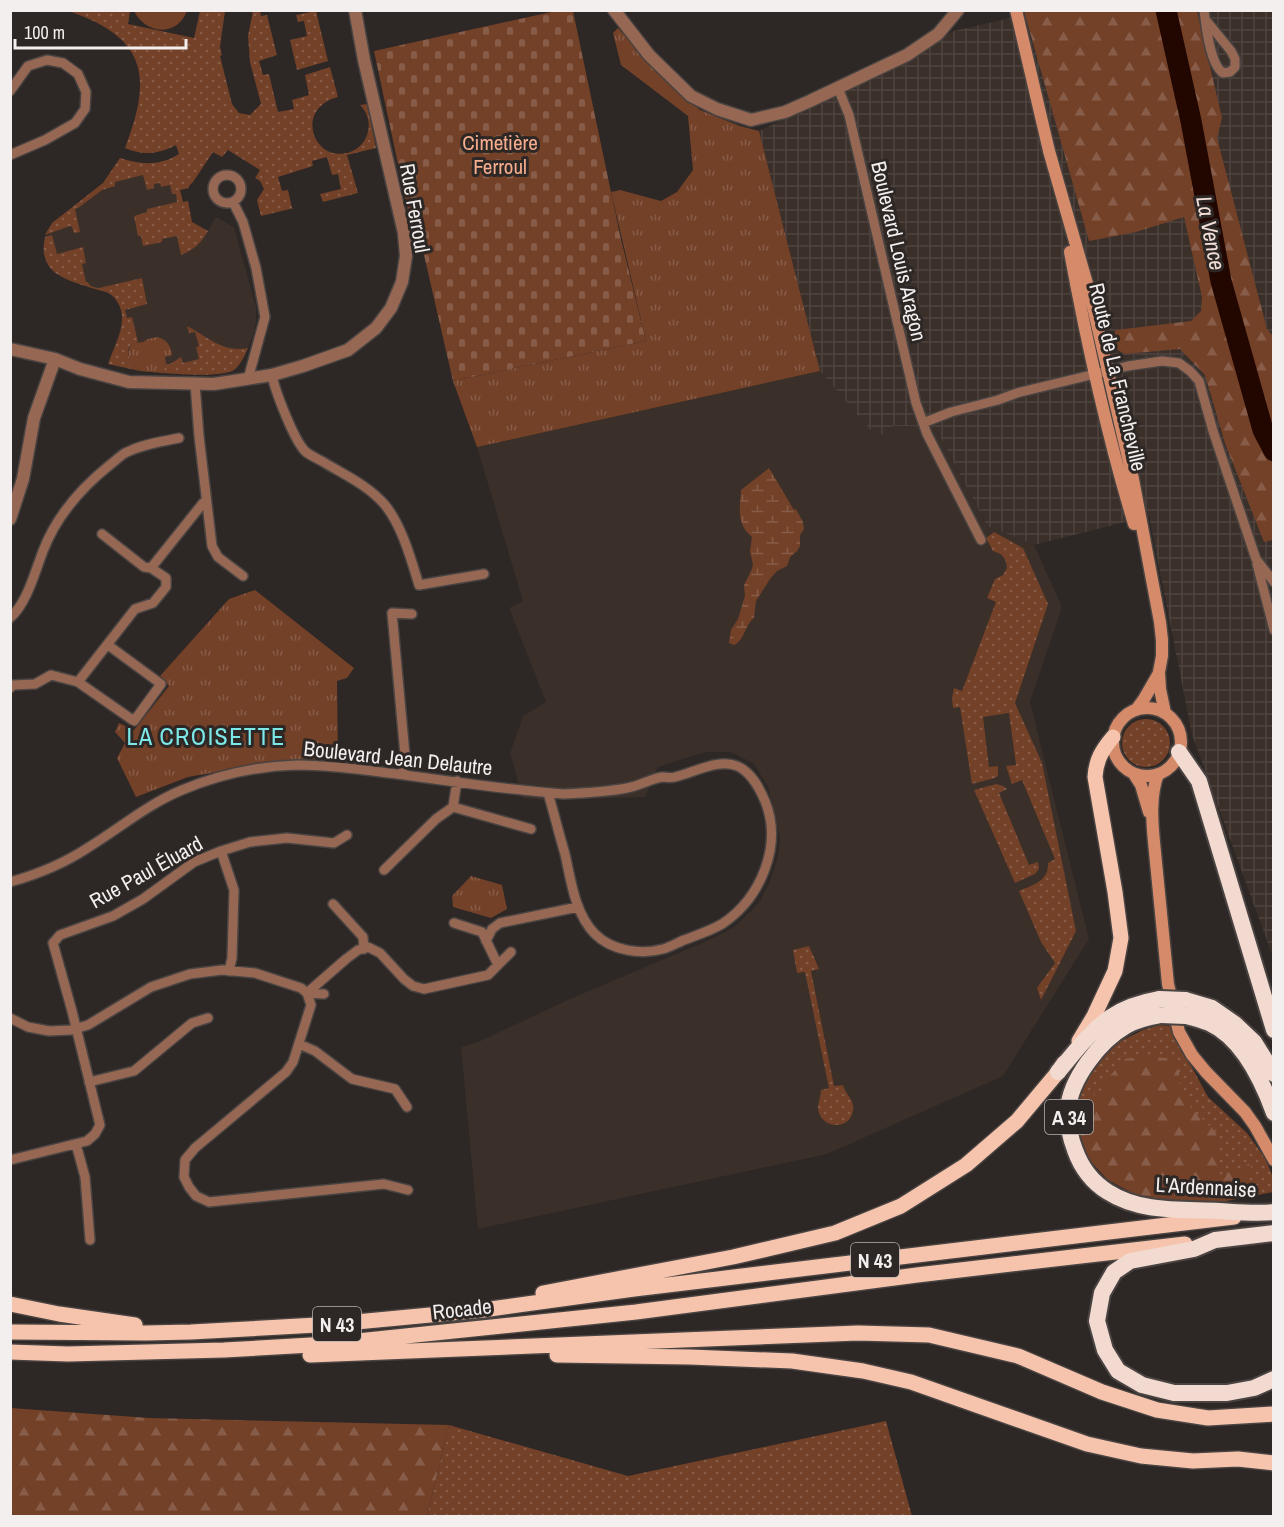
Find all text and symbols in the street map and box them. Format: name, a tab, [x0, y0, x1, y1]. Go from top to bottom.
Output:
scale bar	[15, 12, 186, 50]
text: 100 m	[24, 20, 65, 45]
park label: Cimetière Ferroul	[462, 128, 538, 181]
street label: Boulevard Louis Aragon	[864, 158, 934, 344]
street label: Rue Ferroul	[393, 161, 437, 255]
water label: La Vence	[1189, 193, 1233, 273]
street label: Route de La Francheville	[1082, 280, 1154, 474]
district label: LA CROISETTE	[126, 720, 286, 752]
street label: Boulevard Jean Delautre	[302, 734, 494, 782]
street label: Rue Paul Éluard	[84, 829, 208, 915]
road number: A 34	[1045, 1100, 1093, 1134]
street label: L'Ardennaise	[1155, 1170, 1257, 1204]
road number: N 43	[851, 1243, 899, 1277]
street label: Rocade	[431, 1291, 493, 1327]
road number: N 43	[313, 1307, 361, 1341]

